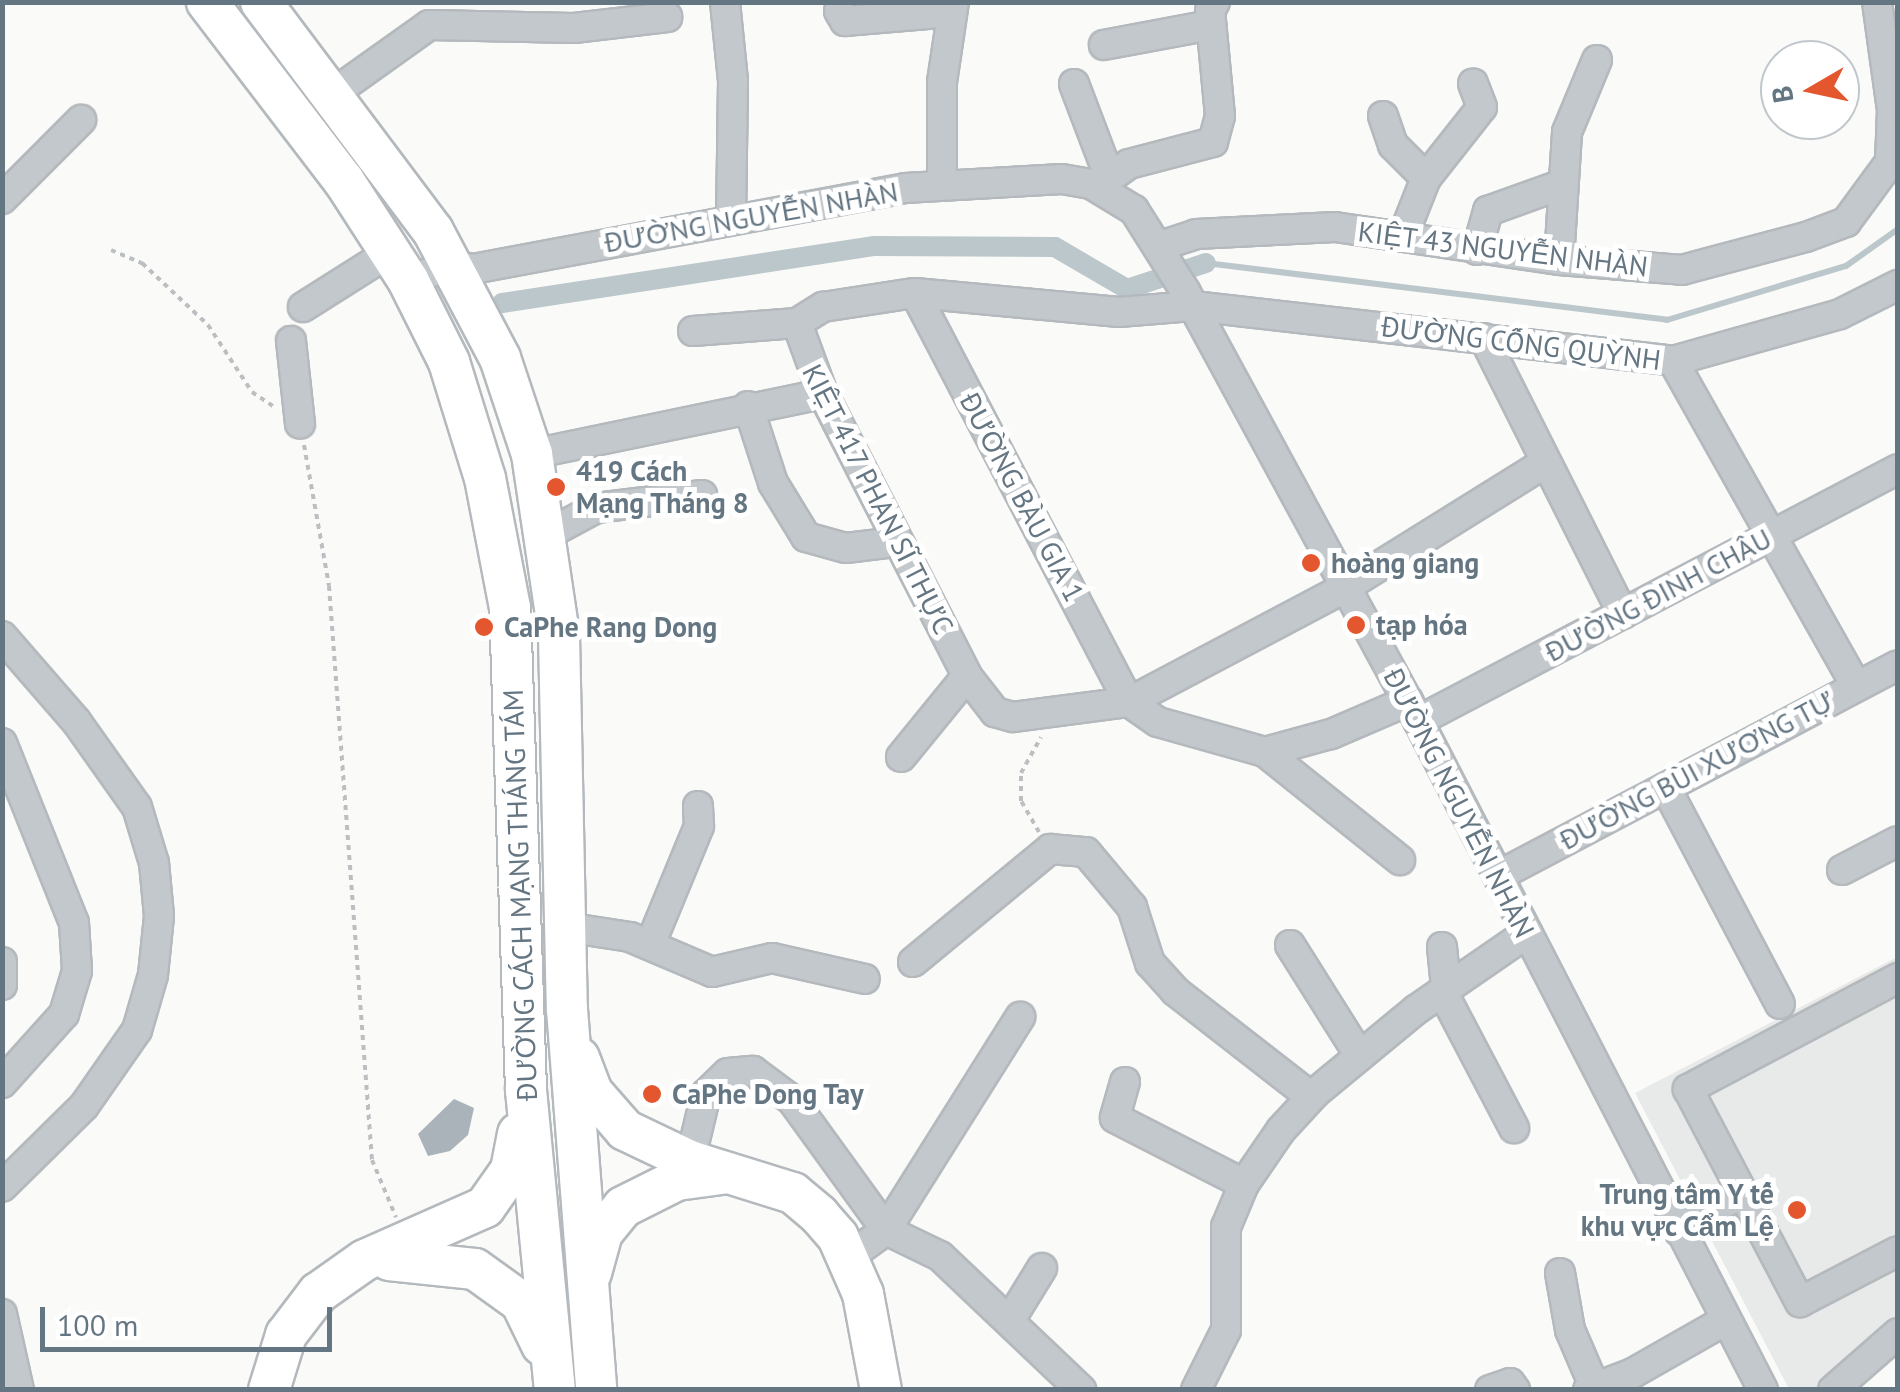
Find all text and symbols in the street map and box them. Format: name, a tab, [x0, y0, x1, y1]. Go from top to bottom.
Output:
north arrow	[1760, 40, 1860, 140]
text: B	[1762, 83, 1801, 106]
street label: ĐƯỜNG NGUYỄN NHÀN	[602, 175, 900, 259]
street label: KIỆT 43 NGUYỄN NHÀN	[1356, 214, 1650, 284]
street label: ĐƯỜNG CỐNG QUỲNH	[1379, 309, 1663, 377]
street label: KIỆT 417 PHAN SĨ THỰC	[795, 357, 961, 641]
street label: ĐƯỜNG BÀU GIA 1	[953, 386, 1091, 608]
place label: 419 Cách Mạng Tháng 8	[576, 454, 750, 520]
marker: 419 Cách Mạng Tháng 8	[545, 476, 567, 498]
street label: ĐƯỜNG ĐINH CHÂU	[1539, 521, 1777, 669]
place label: hoàng giang	[1331, 546, 1479, 580]
marker: hoàng giang	[1300, 552, 1322, 574]
place label: tạp hóa	[1376, 608, 1468, 642]
place label: CaPhe Rang Dong	[504, 610, 717, 644]
marker: tạp hóa	[1345, 614, 1367, 636]
marker: CaPhe Rang Dong	[473, 616, 495, 638]
street label: ĐƯỜNG NGUYỄN NHÀN	[1376, 663, 1542, 943]
street label: ĐƯỜNG BÙI XƯƠNG TỰ	[1553, 683, 1841, 857]
street label: ĐƯỜNG CÁCH MẠNG THÁNG TÁM	[496, 688, 544, 1102]
place label: CaPhe Dong Tay	[672, 1077, 865, 1111]
marker: CaPhe Dong Tay	[641, 1083, 663, 1105]
place label: Trung tâm Y tế khu vực Cẩm Lệ	[1579, 1177, 1774, 1243]
marker: Trung tâm Y tế khu vực Cẩm Lệ	[1784, 1197, 1810, 1223]
scale bar	[45, 1287, 338, 1349]
text: 100 m	[57, 1305, 138, 1344]

